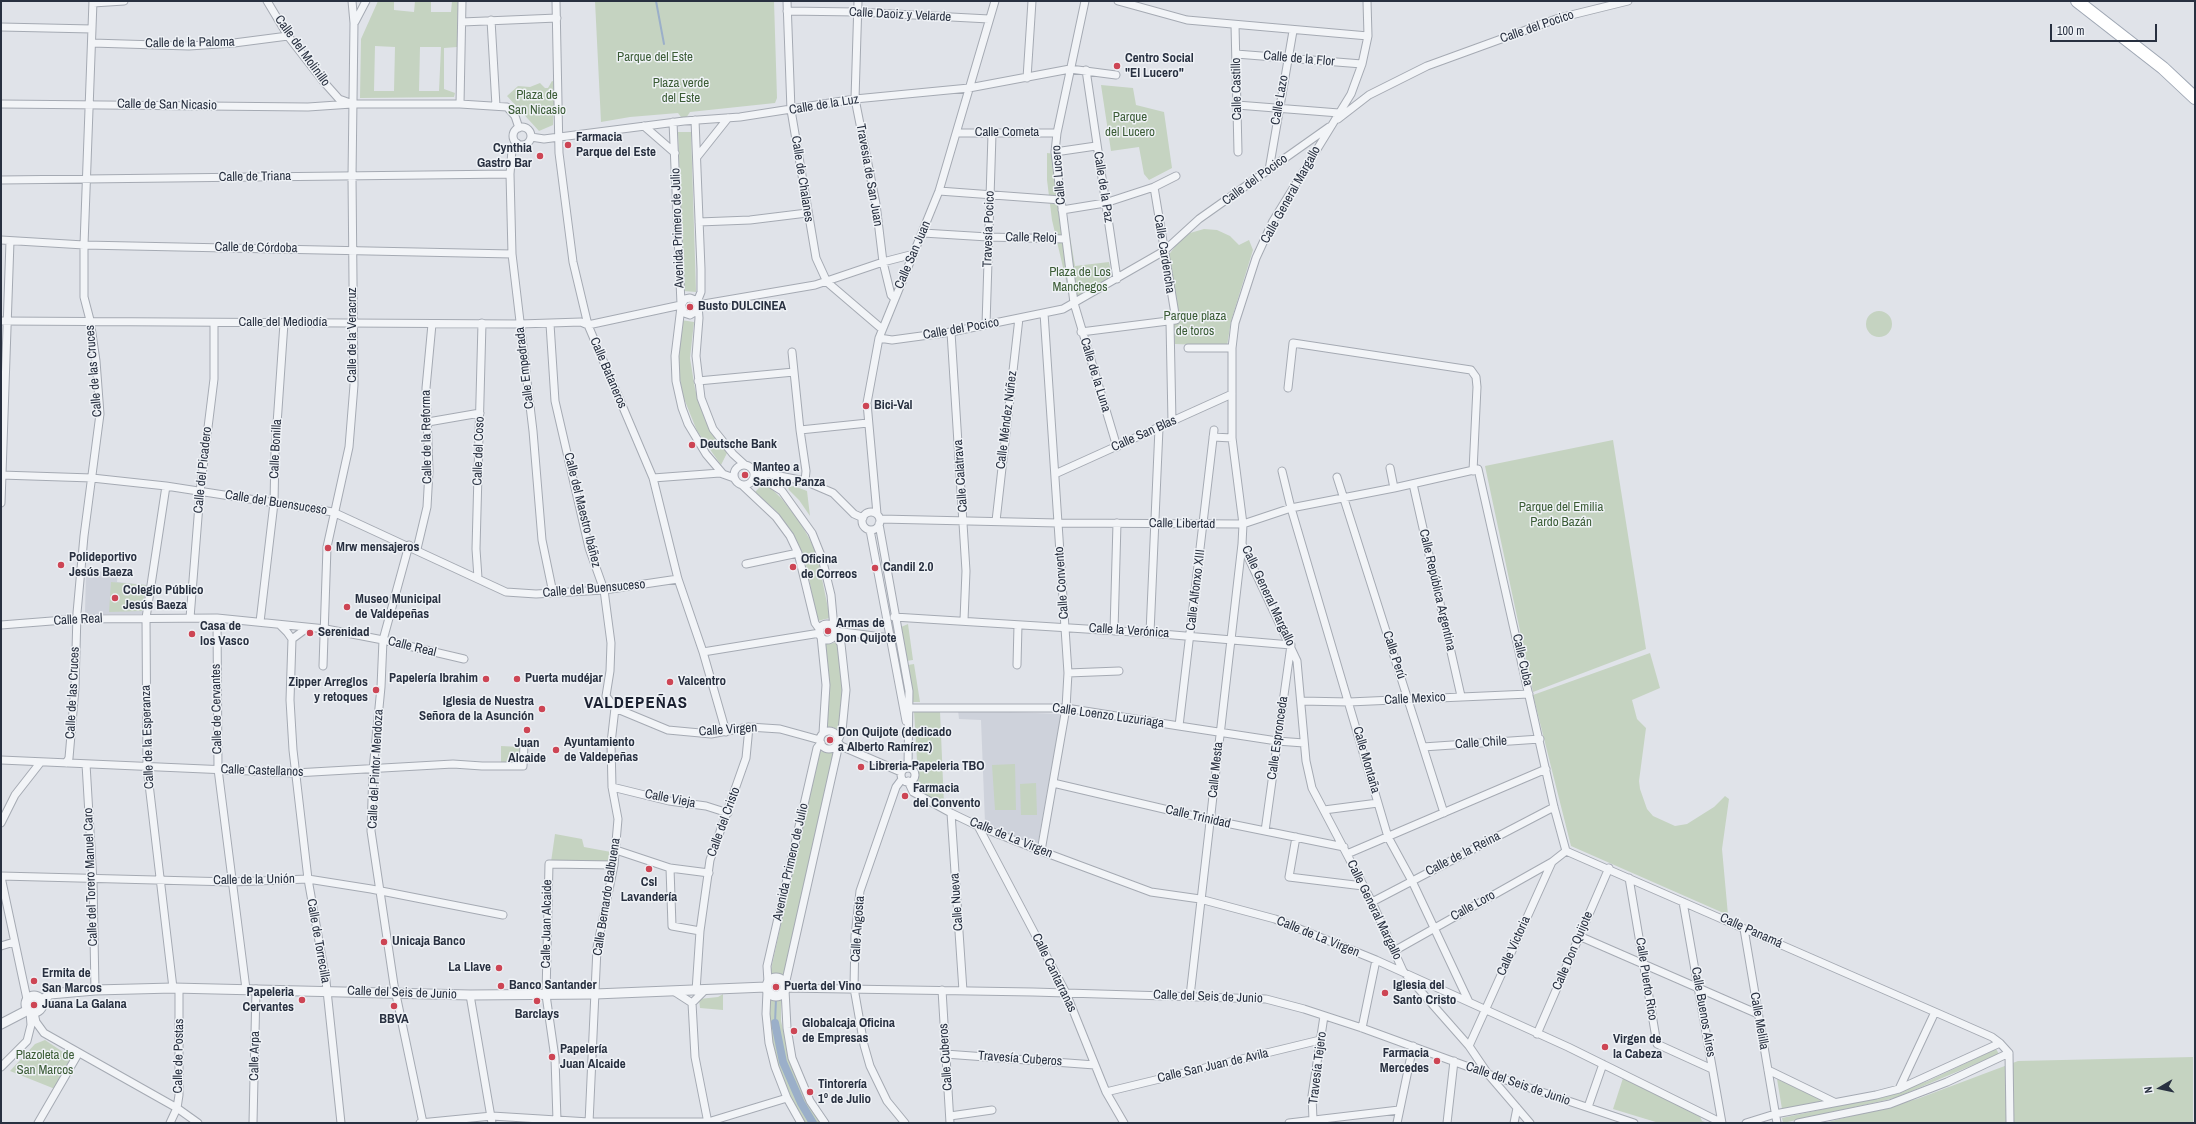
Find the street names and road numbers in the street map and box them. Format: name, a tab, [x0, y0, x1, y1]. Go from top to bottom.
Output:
street label: Calle Daoiz y Velarde	[848, 5, 952, 25]
street label: Calle del Pocico	[1498, 7, 1576, 47]
street label: Calle del Molinillo	[271, 12, 333, 90]
street label: Calle de la Paloma	[145, 34, 235, 52]
street label: Calle de la Flor	[1263, 48, 1335, 70]
street label: Calle Castillo	[1229, 57, 1245, 121]
street label: Calle Lazo	[1268, 74, 1292, 126]
street label: Calle de la Luz	[788, 92, 860, 118]
street label: Calle de San Nicasio	[117, 96, 217, 114]
street label: Travesía de San Juan	[852, 122, 886, 228]
street label: Calle Cometa	[975, 125, 1039, 141]
street label: Calle de Chalanes	[787, 135, 817, 223]
street label: Calle General Margallo	[1258, 144, 1324, 246]
street label: Calle Lucero	[1049, 145, 1069, 205]
street label: Calle de la Paz	[1090, 150, 1116, 224]
street label: Calle del Pocico	[1219, 151, 1291, 209]
street label: Avenida Primero de Julio	[668, 168, 688, 288]
street label: Calle de Triana	[219, 169, 291, 185]
street label: Travesía Pocico	[980, 190, 998, 268]
street label: Calle Cardencha	[1150, 214, 1178, 294]
street label: Calle San Juan	[892, 219, 934, 291]
street label: Calle Reloj	[1005, 230, 1057, 246]
street label: Calle de Córdoba	[214, 239, 298, 257]
street label: Calle de la Veracruz	[345, 287, 361, 383]
street label: Calle del Mediodía	[239, 315, 327, 331]
street label: Calle del Pocico	[922, 315, 1000, 343]
street label: Calle de las Cruces	[82, 324, 106, 418]
street label: Calle Empedrada	[512, 326, 538, 410]
street label: Calle Bataneros	[586, 335, 630, 411]
street label: Calle de la Luna	[1076, 336, 1114, 414]
street label: Calle Méndez Núñez	[993, 370, 1021, 470]
street label: Calle de la Reforma	[418, 390, 436, 484]
street label: Calle San Blas	[1109, 413, 1179, 455]
street label: Calle del Coso	[470, 416, 488, 486]
street label: Calle Bonilla	[267, 419, 285, 479]
street label: Calle del Picadero	[191, 426, 215, 514]
street label: Calle Calatrava	[951, 439, 971, 513]
street label: Calle del Maestro Ibáñez	[560, 451, 604, 569]
street label: Calle del Buensuceso	[224, 487, 328, 519]
street label: Calle Libertad	[1149, 516, 1215, 532]
street label: Calle República Argentina	[1415, 528, 1459, 652]
street label: Calle General Margallo	[1238, 543, 1298, 649]
street label: Calle Convento	[1052, 546, 1072, 620]
street label: Calle Alfonxo XIII	[1183, 548, 1209, 632]
street label: Calle del Buensuceso	[542, 577, 646, 601]
street label: Calle Real	[53, 611, 103, 629]
street label: Calle la Verónica	[1088, 620, 1170, 642]
street label: Calle Perú	[1379, 629, 1409, 681]
street label: Calle Real	[386, 633, 438, 661]
street label: Calle Cuba	[1508, 633, 1536, 687]
street label: Calle de las Cruces	[63, 646, 83, 740]
street label: Calle de Cervantes	[208, 664, 226, 754]
street label: Calle de la Esperanza	[138, 685, 158, 789]
street label: Calle Mexico	[1384, 690, 1446, 708]
street label: Calle Espronceda	[1264, 695, 1292, 781]
street label: Calle Loenzo Luzuriaga	[1051, 700, 1165, 732]
street label: Calle del Pintor Mendoza	[365, 709, 387, 829]
street label: Calle Virgen	[698, 720, 758, 740]
street label: Calle Montaña	[1349, 725, 1383, 795]
street label: Calle Chile	[1454, 733, 1508, 753]
street label: Calle Mesta	[1205, 741, 1227, 799]
street label: Calle Castellanos	[220, 762, 304, 780]
street label: Calle del Cristo	[704, 785, 744, 859]
street label: Calle Vieja	[643, 786, 697, 812]
street label: Avenida Primero de Julio	[770, 802, 812, 922]
street label: Calle Trinidad	[1164, 802, 1232, 832]
street label: Calle del Torero Manuel Caro	[81, 807, 101, 947]
street label: Calle de La Virgen	[967, 814, 1055, 862]
street label: Calle de la Reina	[1423, 828, 1503, 880]
street label: Calle Bernardo Balbuena	[590, 837, 624, 957]
street label: Calle General Margallo	[1343, 858, 1405, 962]
street label: Calle de la Unión	[213, 871, 295, 889]
street label: Calle Nueva	[947, 872, 967, 932]
street label: Calle Juan Alcaide	[538, 879, 556, 969]
street label: Calle Loro	[1448, 887, 1498, 925]
street label: Calle Angosta	[848, 895, 868, 963]
street label: Calle de Torrecilla	[303, 898, 333, 984]
street label: Calle Don Quijote	[1549, 909, 1597, 993]
street label: Calle Panamá	[1717, 910, 1785, 952]
street label: Calle de La Virgen	[1274, 913, 1362, 961]
street label: Calle Victoria	[1494, 914, 1534, 978]
street label: Calle Cantarranas	[1028, 931, 1080, 1015]
street label: Calle Puerto Rico	[1632, 937, 1660, 1021]
street label: Calle Buenos Aires	[1687, 966, 1719, 1058]
street label: Calle del Seis de Junio	[347, 983, 457, 1003]
street label: Calle del Seis de Junio	[1153, 987, 1263, 1007]
street label: Calle Melilla	[1746, 991, 1772, 1051]
street label: Calle de Postas	[171, 1019, 187, 1093]
street label: Calle Cuberos	[936, 1023, 956, 1091]
street label: Calle Arpa	[247, 1031, 263, 1081]
street label: Travesía Tejero	[1306, 1031, 1330, 1105]
street label: Calle San Juan de Avila	[1156, 1046, 1270, 1086]
street label: Travesía Cuberos	[977, 1048, 1063, 1070]
street label: Calle del Seis de Junio	[1464, 1059, 1572, 1109]

